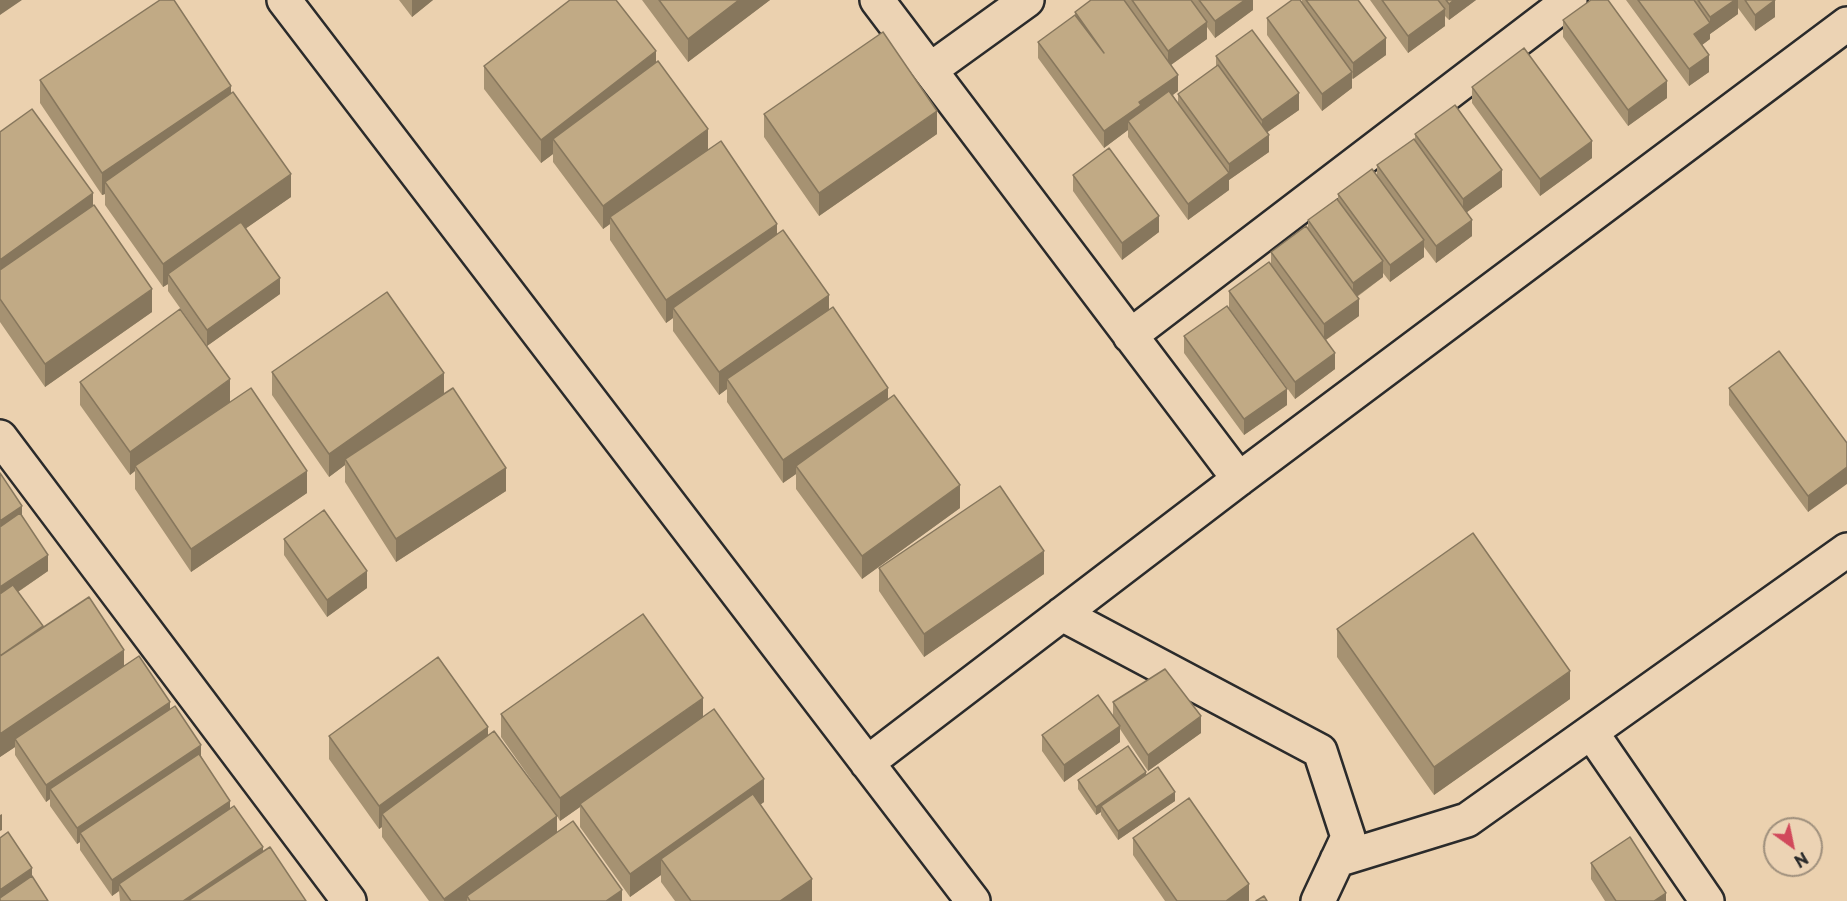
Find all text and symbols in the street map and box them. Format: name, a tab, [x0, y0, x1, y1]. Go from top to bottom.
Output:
north arrow	[1763, 817, 1823, 877]
text: N	[1790, 847, 1814, 874]

